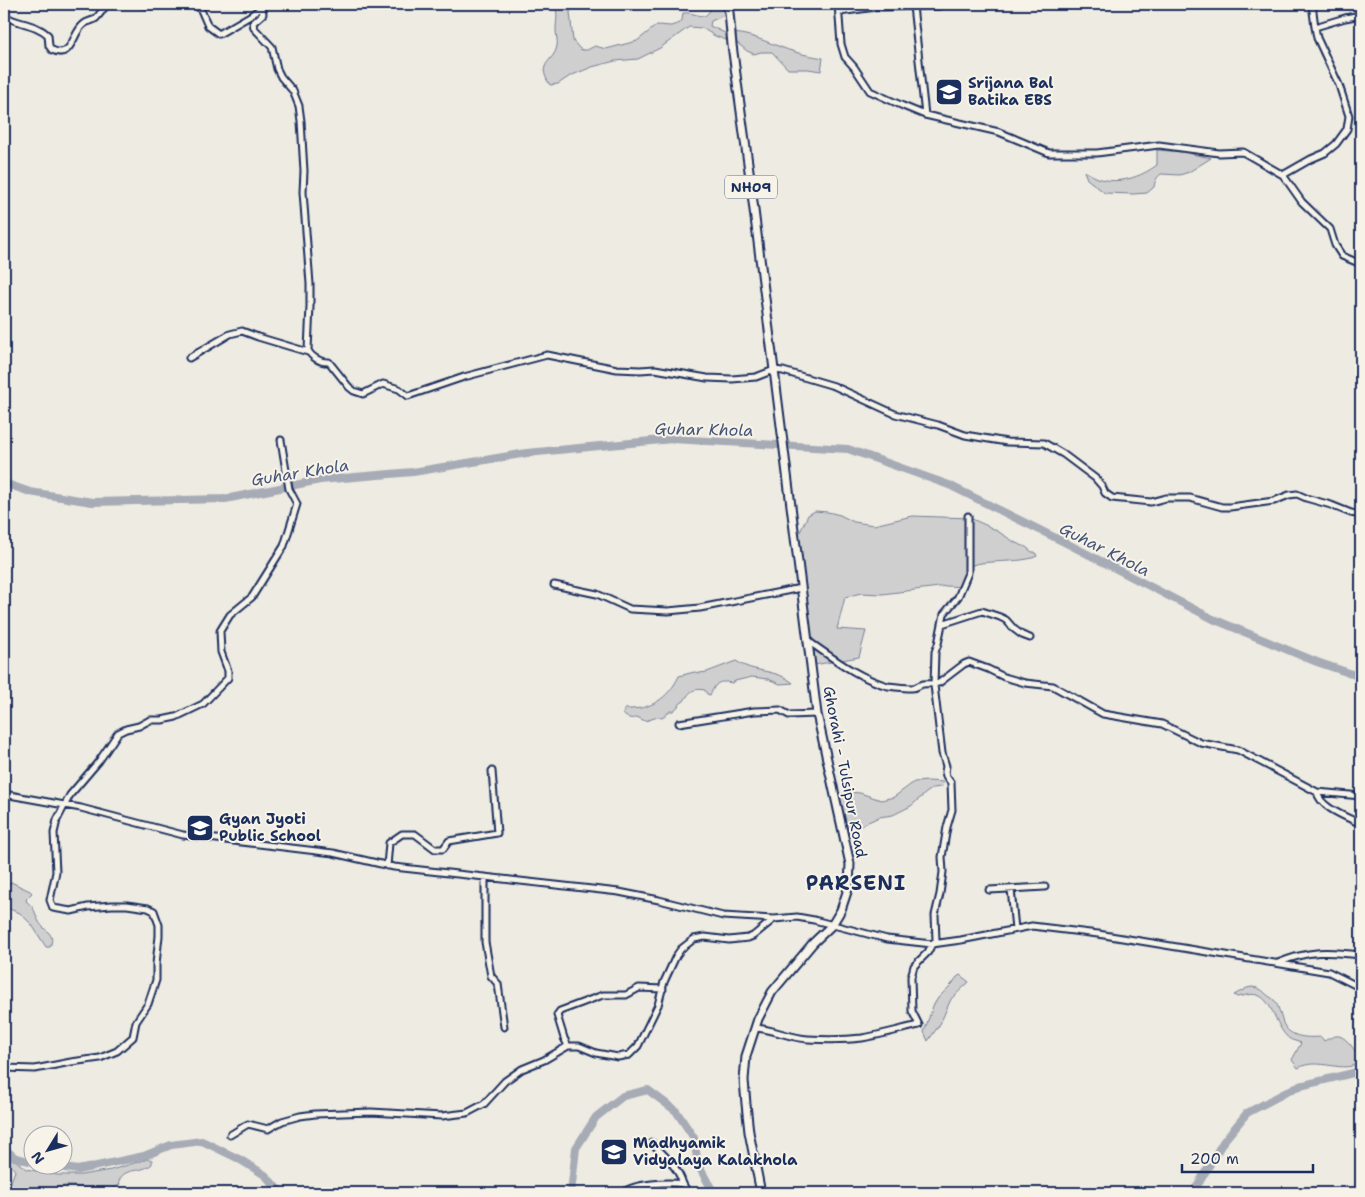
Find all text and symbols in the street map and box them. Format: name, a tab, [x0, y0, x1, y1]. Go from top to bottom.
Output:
place label: Srijana Bal Batika EBS	[968, 73, 1054, 110]
school or university icon: Srijana Bal Batika EBS	[934, 77, 964, 107]
road number: NH09	[725, 176, 777, 198]
water label: Guhar Khola	[655, 418, 754, 441]
water label: Guhar Khola	[250, 454, 350, 491]
water label: Guhar Khola	[1056, 518, 1154, 581]
street label: Ghorahi - Tulsipur Road	[819, 684, 872, 860]
place label: Gyan Jyoti Public School	[219, 809, 321, 846]
school or university icon: Gyan Jyoti Public School	[185, 813, 215, 843]
district label: PARSENI	[806, 870, 906, 896]
north arrow	[22, 1124, 72, 1174]
place label: Madhyamik Vidyalaya Kalakhola	[633, 1133, 798, 1170]
school or university icon: Madhyamik Vidyalaya Kalakhola	[599, 1137, 629, 1167]
scale bar	[1182, 1142, 1314, 1174]
text: N	[27, 1148, 48, 1168]
text: 200 m	[1190, 1149, 1239, 1169]

